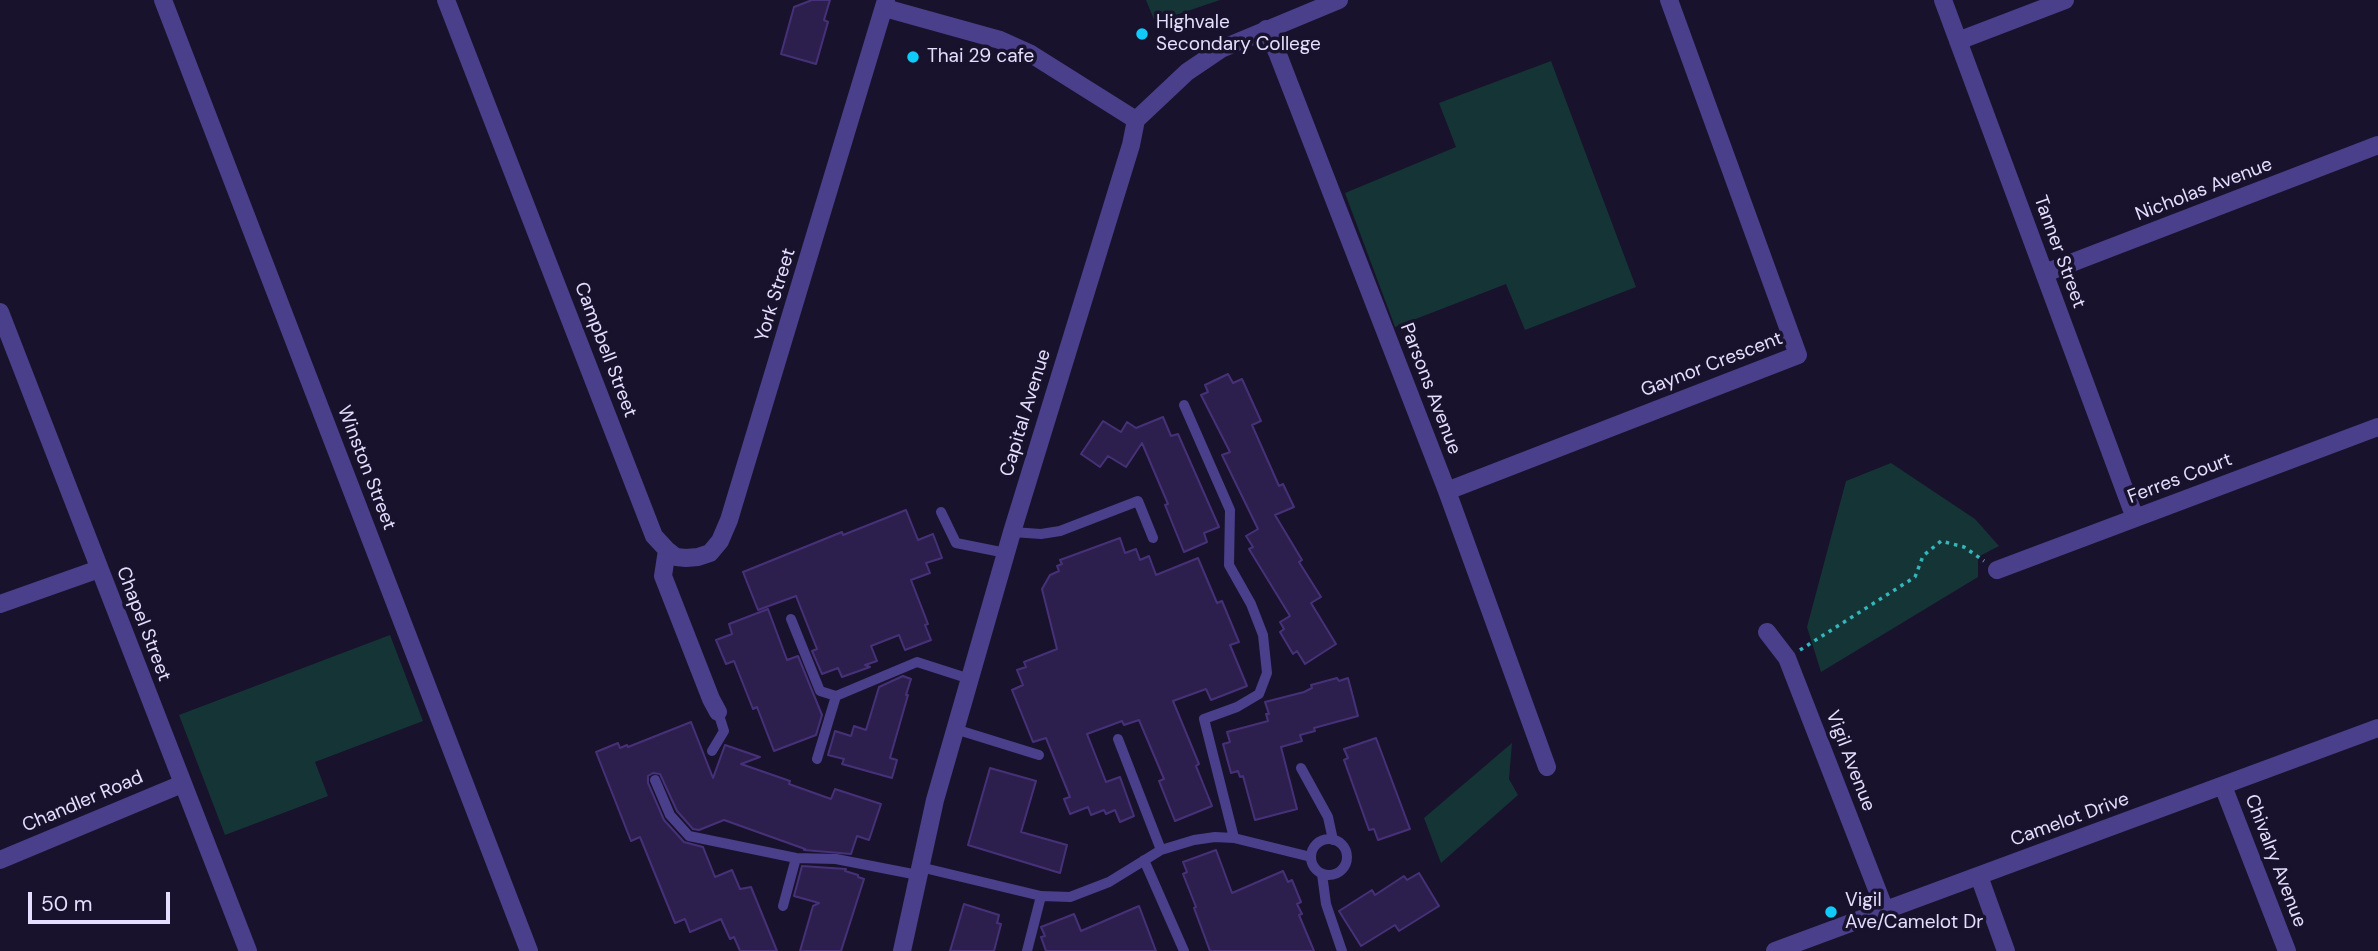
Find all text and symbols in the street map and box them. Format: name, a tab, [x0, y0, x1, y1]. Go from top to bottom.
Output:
place label: Highvale Secondary College	[1156, 12, 1321, 56]
marker: Highvale Secondary College	[1134, 26, 1150, 42]
place label: Thai 29 cafe	[927, 46, 1034, 68]
marker: Thai 29 cafe	[905, 49, 921, 65]
street label: Nicholas Avenue	[2132, 153, 2276, 227]
street label: Tanner Street	[2028, 193, 2090, 311]
street label: York Street	[751, 246, 801, 344]
street label: Campbell Street	[569, 279, 641, 421]
street label: Parsons Avenue	[1394, 320, 1466, 458]
street label: Gaynor Crescent	[1638, 327, 1786, 403]
street label: Capital Avenue	[996, 347, 1056, 479]
street label: Winston Street	[332, 403, 400, 533]
street label: Ferres Court	[2125, 449, 2235, 509]
street label: Chapel Street	[111, 564, 175, 684]
street label: Vigil Avenue	[1820, 707, 1880, 815]
street label: Chandler Road	[19, 766, 147, 838]
street label: Camelot Drive	[2008, 788, 2132, 852]
street label: Chivalry Avenue	[2239, 791, 2311, 931]
scale bar	[32, 878, 173, 922]
text: 50 m	[41, 890, 92, 918]
place label: Vigil Ave/Camelot Dr	[1845, 890, 1983, 934]
marker: Vigil Ave/Camelot Dr	[1823, 904, 1839, 920]

